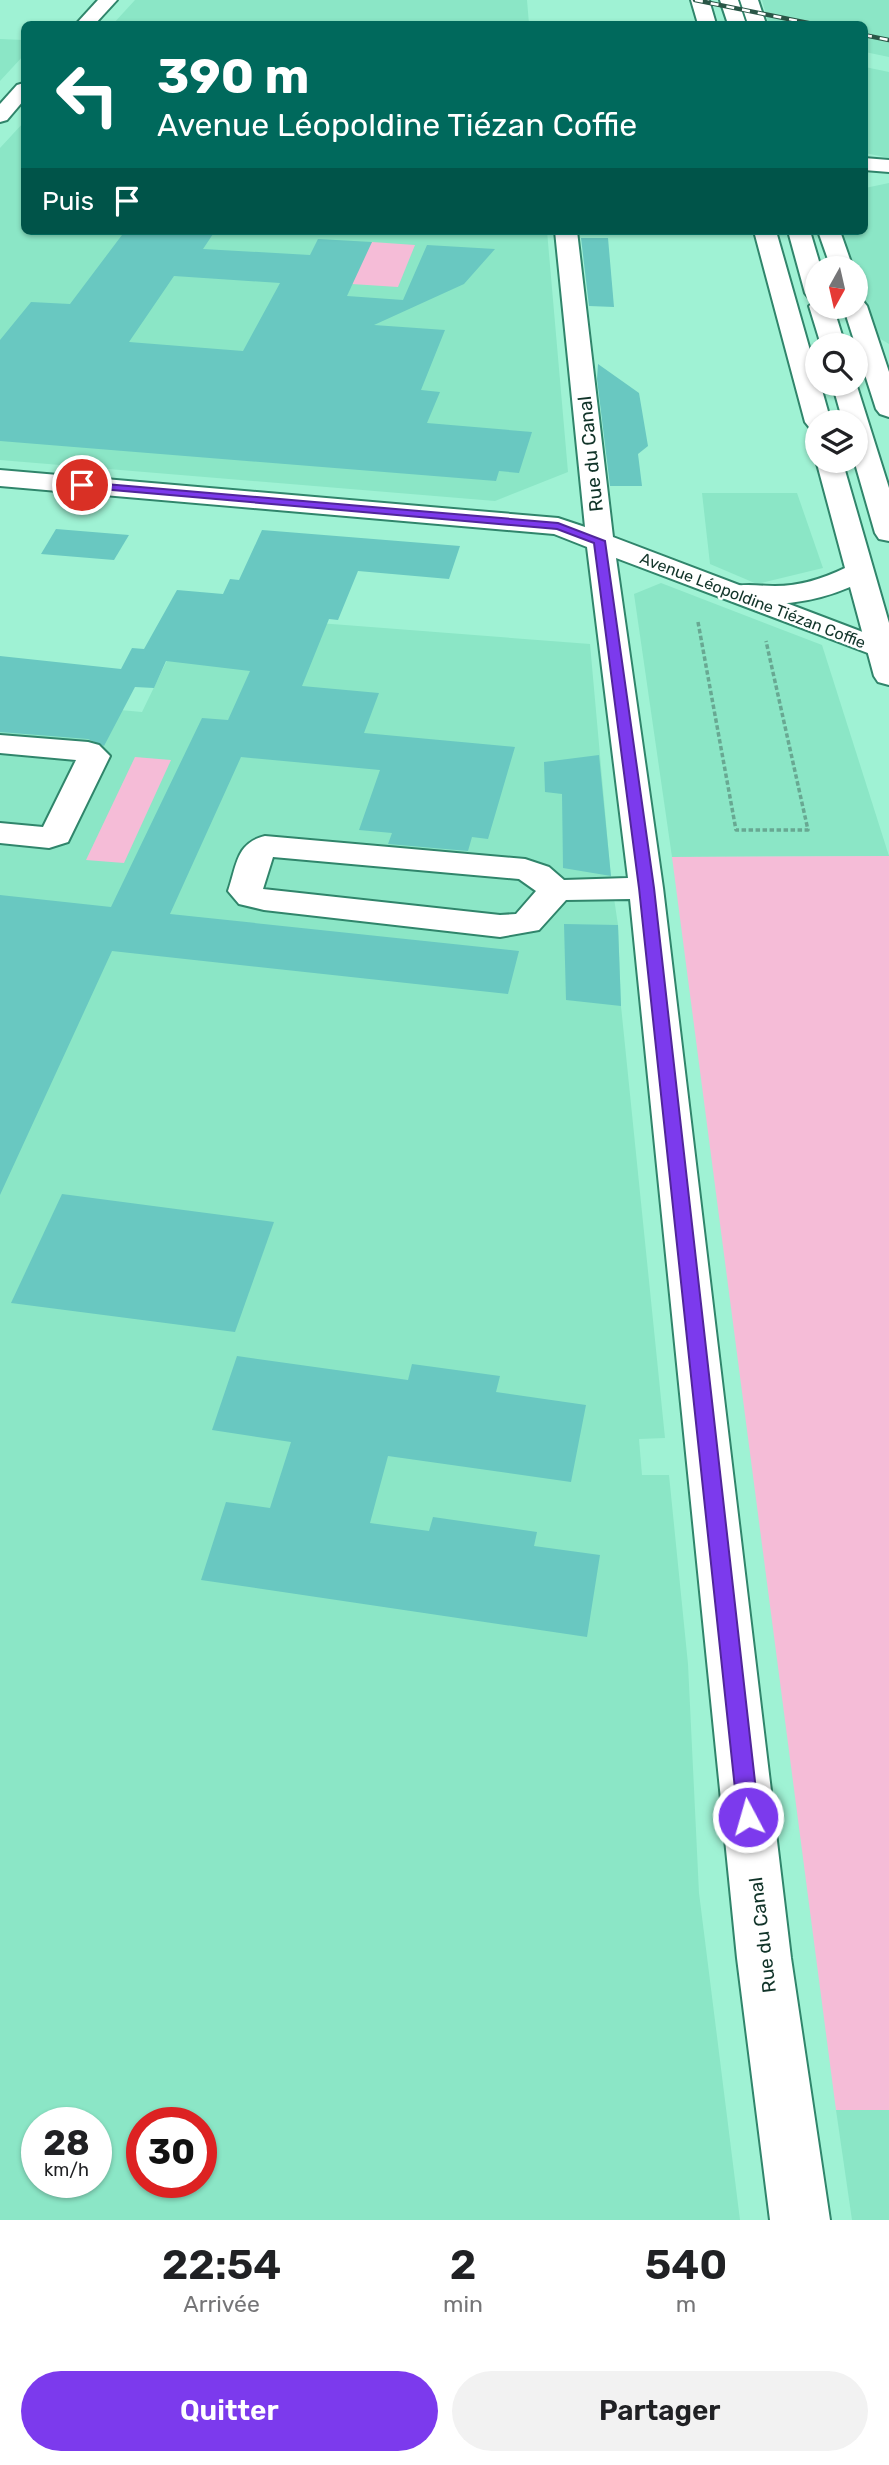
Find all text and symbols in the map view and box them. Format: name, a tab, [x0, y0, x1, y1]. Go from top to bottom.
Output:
text: 390 m	[157, 47, 309, 105]
icon: left	[42, 49, 133, 140]
text: Avenue Léopoldine Tiézan Coffie	[157, 106, 637, 144]
icon: arrive	[108, 182, 146, 220]
text: Puis	[42, 186, 94, 217]
north arrow	[805, 256, 868, 318]
map controls	[805, 256, 868, 473]
button: search	[805, 333, 868, 396]
street label: Rue du Canal	[573, 395, 608, 513]
button: layers	[805, 410, 868, 473]
pin	[52, 455, 112, 515]
icon: arrive	[63, 466, 101, 504]
street label: Avenue Léopoldine Tiézan Coffie	[637, 549, 868, 652]
position arrow	[711, 1780, 785, 1854]
street label: Rue du Canal	[744, 1876, 781, 1994]
speed limit sign: 30	[126, 2107, 217, 2198]
text: 28	[43, 2122, 90, 2164]
text: km/h	[44, 2159, 89, 2181]
text: 22:54	[162, 2240, 281, 2290]
text: 2	[450, 2240, 476, 2290]
text: 540	[645, 2240, 727, 2290]
text: Arrivée	[183, 2290, 260, 2318]
text: min	[443, 2290, 483, 2318]
text: m	[676, 2290, 696, 2318]
button: Quitter	[21, 2371, 438, 2451]
button: Partager	[452, 2371, 868, 2451]

